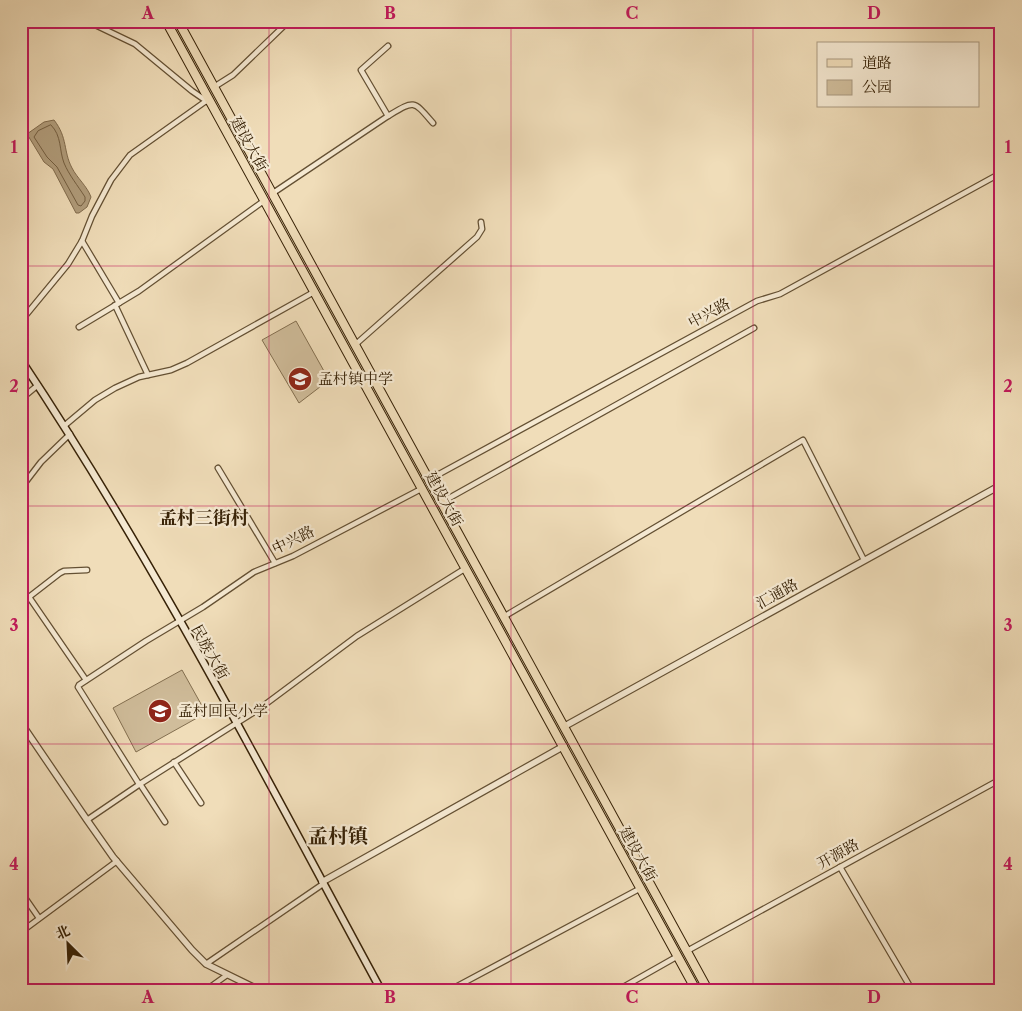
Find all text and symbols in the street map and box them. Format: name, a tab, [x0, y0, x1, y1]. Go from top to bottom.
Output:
text: A	[141, 3, 155, 23]
text: B	[384, 3, 396, 23]
text: C	[626, 3, 638, 23]
text: D	[867, 3, 881, 23]
legend	[817, 42, 980, 108]
text: 道路	[862, 53, 892, 72]
text: 公园	[862, 77, 892, 96]
street label: 建设大街	[227, 113, 272, 175]
text: 1	[10, 137, 18, 157]
text: 1	[1004, 137, 1012, 157]
street label: 中兴路	[684, 294, 733, 332]
school or university icon: 孟村镇中学	[287, 366, 313, 392]
place label: 孟村镇中学	[318, 369, 393, 388]
text: 2	[9, 376, 19, 396]
text: 2	[1003, 376, 1013, 396]
street label: 建设大街	[422, 468, 467, 530]
district label: 孟村三街村	[159, 507, 249, 529]
street label: 中兴路	[268, 521, 317, 558]
street label: 汇通路	[752, 574, 801, 613]
text: 3	[9, 615, 19, 635]
text: 3	[1003, 615, 1013, 635]
street label: 民族大街	[188, 621, 233, 683]
school or university icon: 孟村回民小学	[147, 698, 173, 724]
place label: 孟村回民小学	[178, 701, 268, 720]
street label: 建设大街	[616, 823, 661, 885]
district label: 孟村镇	[308, 824, 368, 848]
street label: 开源路	[813, 834, 862, 873]
text: 4	[9, 854, 19, 874]
text: 4	[1003, 854, 1013, 874]
north arrow	[42, 918, 92, 968]
text: 北	[53, 921, 73, 943]
text: A	[141, 987, 155, 1007]
text: B	[384, 987, 396, 1007]
text: C	[626, 987, 638, 1007]
text: D	[867, 987, 881, 1007]

